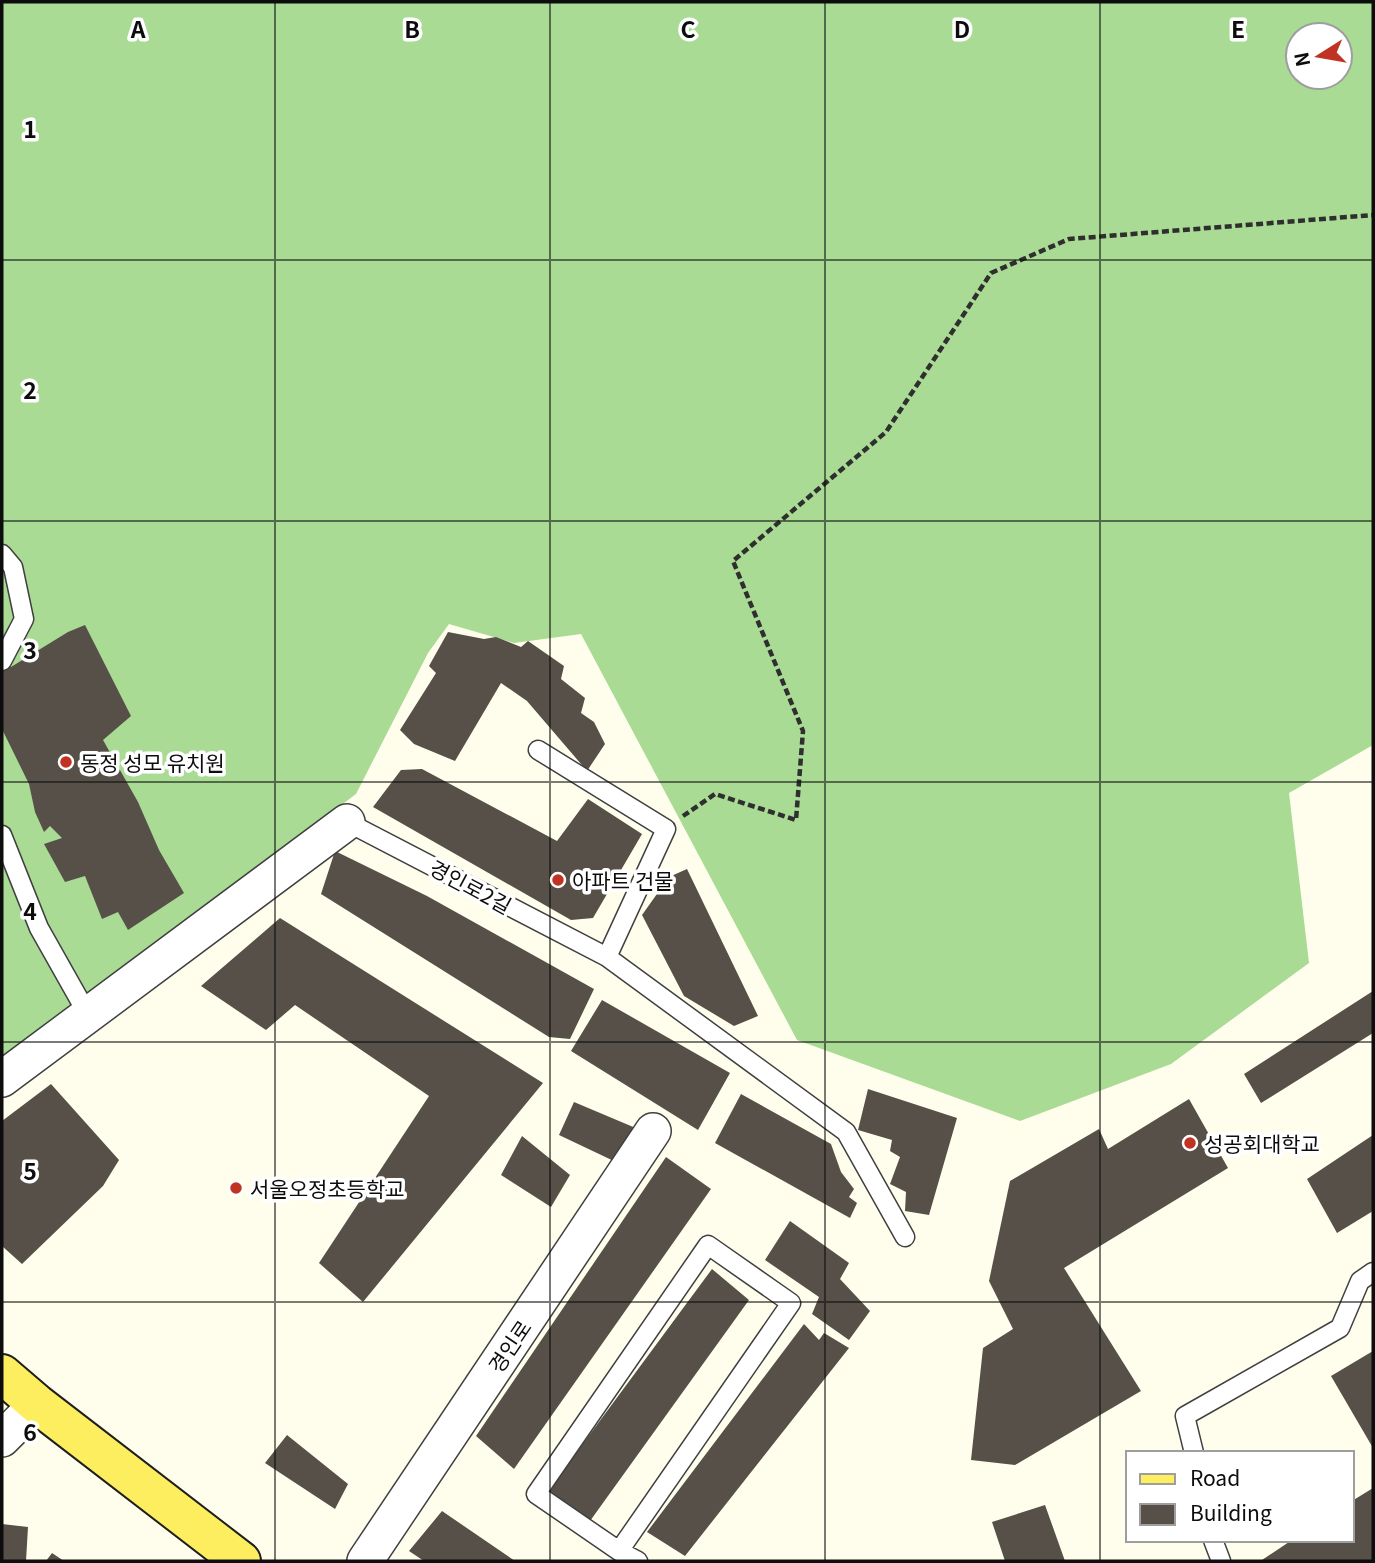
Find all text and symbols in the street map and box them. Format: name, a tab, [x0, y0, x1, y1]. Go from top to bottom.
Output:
text: A	[130, 11, 146, 45]
text: B	[404, 11, 420, 45]
text: C	[680, 11, 696, 45]
text: D	[954, 11, 970, 45]
text: E	[1231, 11, 1245, 45]
north arrow	[1284, 21, 1354, 91]
text: N	[1286, 50, 1315, 69]
text: 1	[23, 111, 37, 145]
text: 2	[23, 372, 37, 406]
text: 3	[23, 632, 37, 666]
place label: 동정 성모 유치원	[80, 747, 225, 777]
marker: 동정 성모 유치원	[58, 754, 74, 770]
street label: 경인로2길	[425, 852, 517, 920]
place label: 아파트 건물	[572, 865, 673, 895]
marker: 아파트 건물	[550, 872, 566, 888]
text: 4	[23, 893, 37, 927]
place label: 성공회대학교	[1204, 1128, 1320, 1158]
marker: 성공회대학교	[1182, 1135, 1198, 1151]
text: 5	[23, 1153, 37, 1187]
place label: 서울오정초등학교	[250, 1173, 405, 1203]
marker: 서울오정초등학교	[228, 1180, 244, 1196]
street label: 경인로	[480, 1314, 538, 1378]
text: 6	[23, 1414, 37, 1448]
legend	[1126, 1451, 1354, 1542]
text: Road	[1190, 1462, 1240, 1492]
text: Building	[1190, 1497, 1272, 1527]

